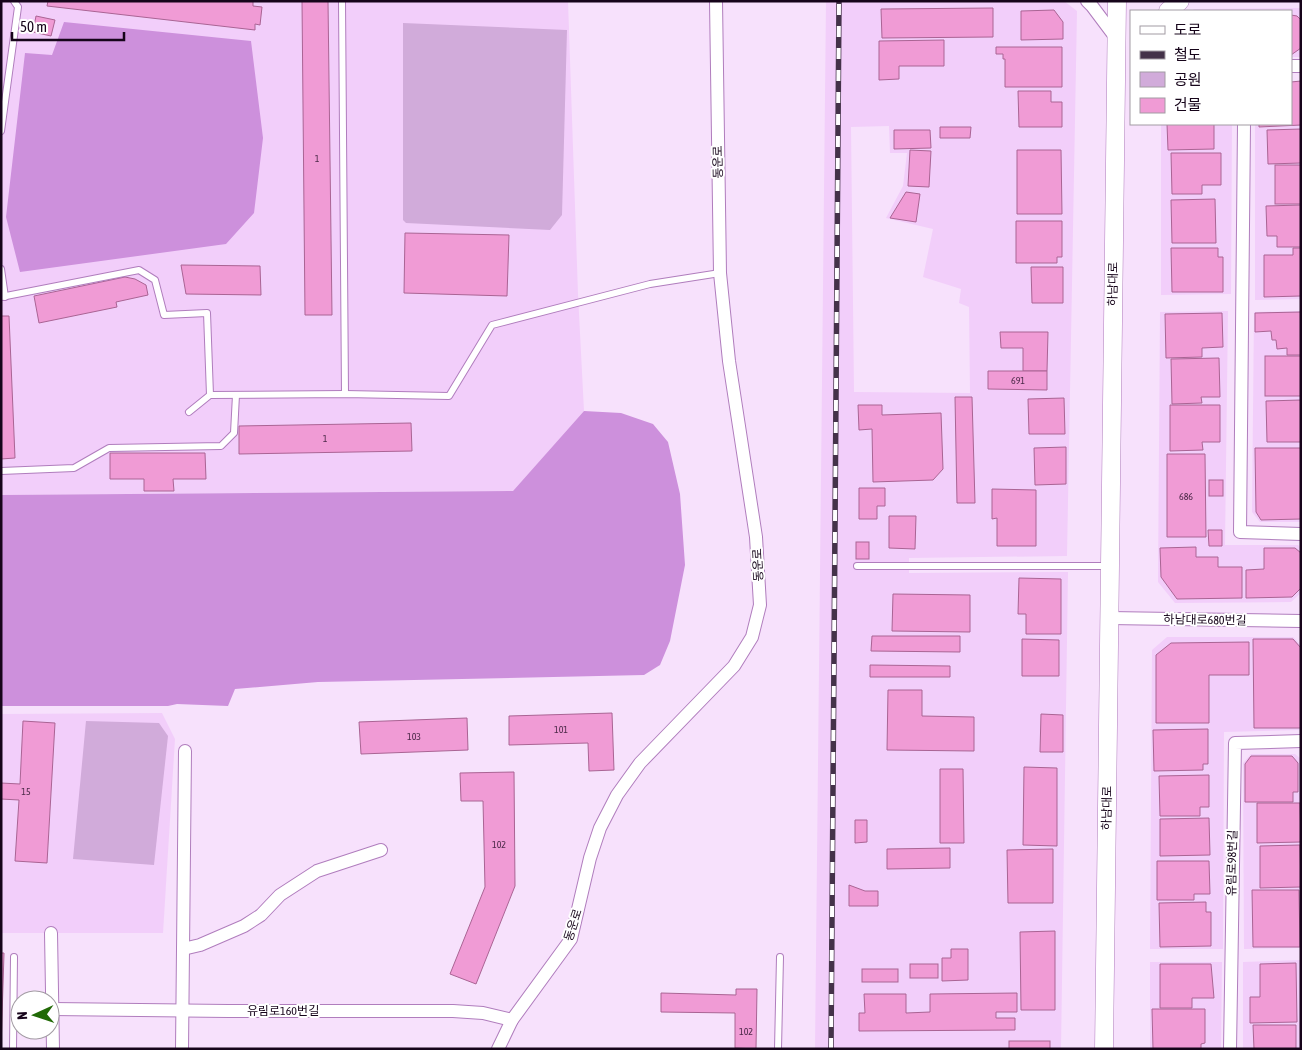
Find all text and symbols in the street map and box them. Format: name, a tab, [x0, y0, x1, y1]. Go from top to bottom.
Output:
scale bar	[12, 10, 125, 42]
legend	[1130, 10, 1292, 125]
text: 50 m	[20, 18, 47, 35]
text: 도로	[1174, 21, 1202, 38]
text: 철도	[1174, 46, 1202, 63]
text: 공원	[1174, 71, 1202, 88]
text: 건물	[1174, 96, 1202, 113]
street label: 동운로	[711, 145, 725, 179]
house number: 1	[315, 153, 320, 164]
street label: 하남대로	[1106, 262, 1120, 306]
house number: 691	[1011, 375, 1025, 386]
house number: 1	[323, 433, 328, 444]
house number: 686	[1179, 491, 1193, 502]
street label: 동운로	[750, 548, 766, 582]
street label: 하남대로680번길	[1163, 612, 1247, 628]
house number: 101	[554, 724, 568, 735]
house number: 103	[407, 731, 421, 742]
house number: 15	[21, 786, 31, 797]
street label: 하남대로	[1100, 786, 1114, 830]
street label: 유림로98번길	[1224, 830, 1240, 896]
house number: 102	[492, 839, 506, 850]
street label: 동운로	[561, 907, 585, 943]
north arrow	[10, 990, 60, 1040]
street label: 유림로160번길	[247, 1004, 319, 1018]
text: N	[14, 1011, 30, 1020]
house number: 102	[739, 1026, 753, 1037]

